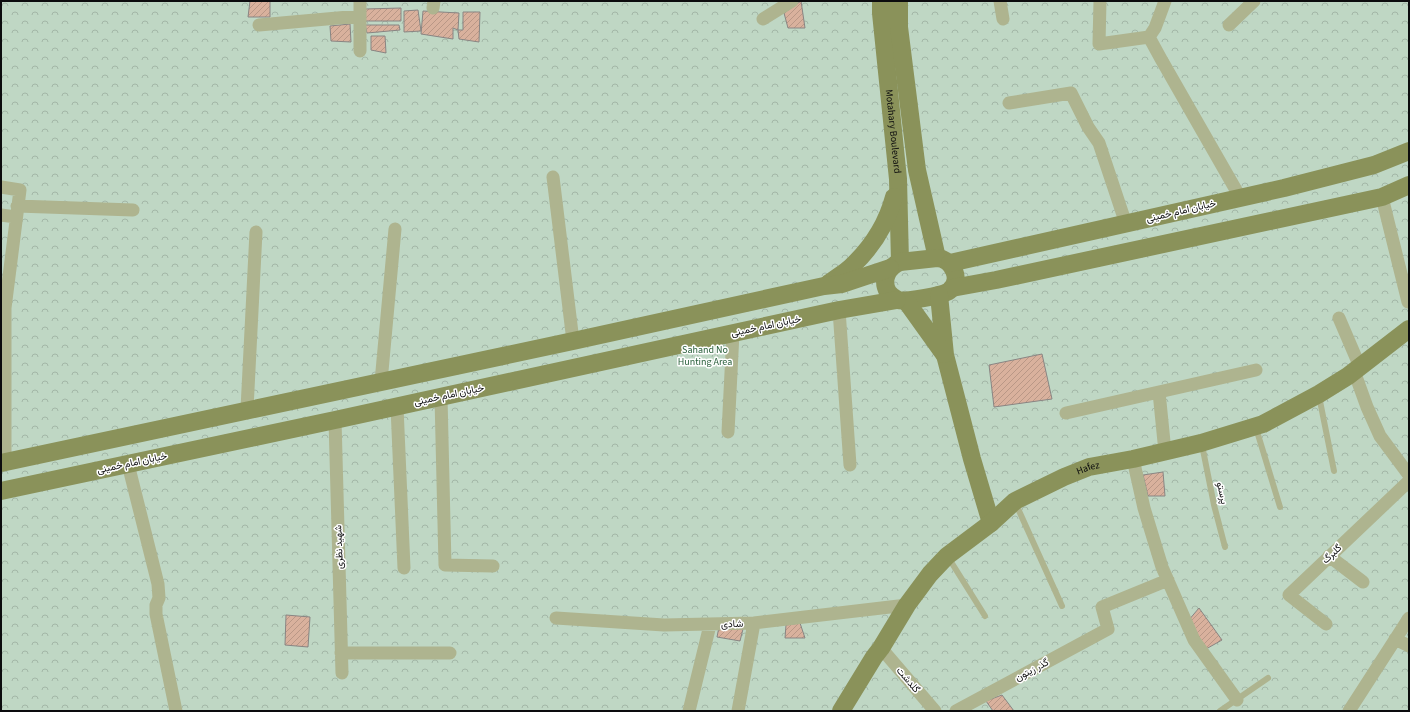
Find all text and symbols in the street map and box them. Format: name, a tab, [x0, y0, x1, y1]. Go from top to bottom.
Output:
street label: Motahary Boulevard	[882, 89, 904, 174]
street label: خیابان امام خمینی	[1145, 196, 1218, 226]
street label: خیابان امام خمینی	[730, 312, 803, 340]
park label: Sahand No Hunting Area	[678, 343, 732, 369]
street label: خیابان امام خمینی	[413, 381, 486, 409]
street label: خیابان امام خمینی	[96, 449, 169, 477]
street label: Hafez	[1074, 458, 1101, 478]
street label: پرستو	[1213, 481, 1231, 505]
street label: شهید نظری	[331, 524, 347, 569]
street label: گلبرگ	[1319, 541, 1346, 567]
street label: شادی	[721, 617, 744, 631]
street label: گذر زیتون	[1013, 655, 1052, 685]
street label: گلدشت	[893, 664, 923, 696]

